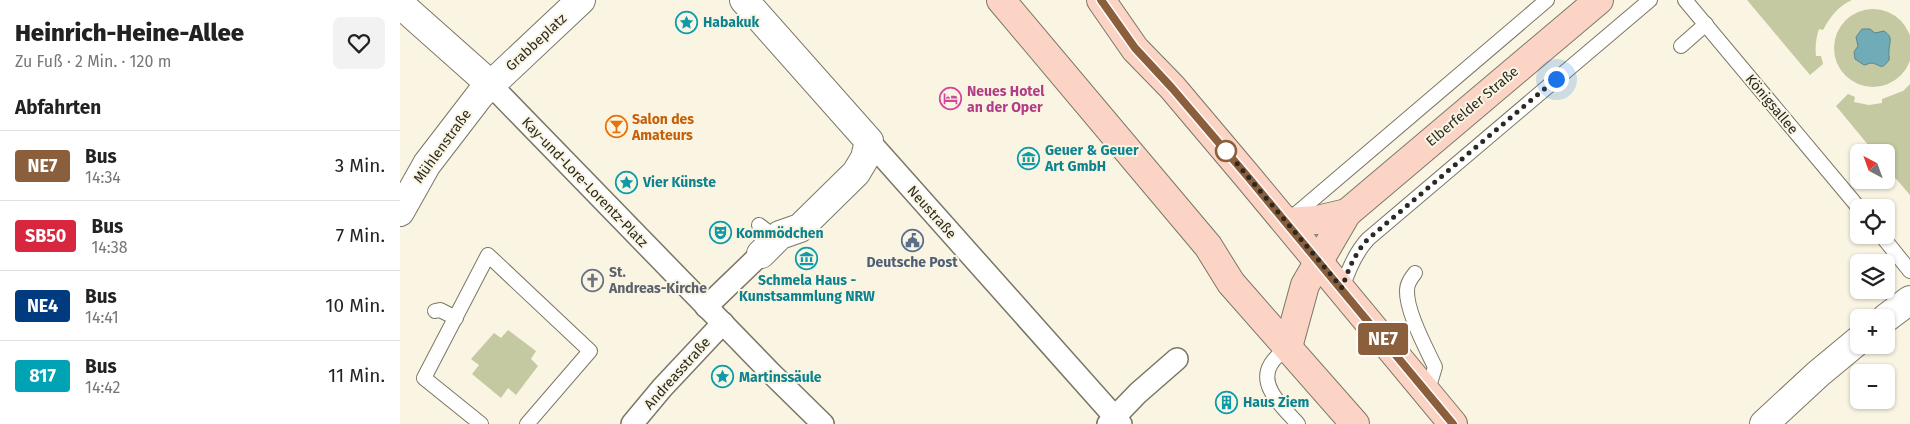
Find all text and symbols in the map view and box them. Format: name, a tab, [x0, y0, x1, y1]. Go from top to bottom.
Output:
street label: Grabbeplatz	[502, 10, 570, 75]
place icon: Habakuk	[675, 10, 699, 34]
place label: Habakuk	[703, 14, 759, 31]
button: heart	[333, 17, 385, 69]
text: Heinrich-Heine-Allee	[15, 19, 244, 47]
text: Zu Fuß · 2 Min. · 120 m	[15, 52, 171, 71]
street label: Elberfelder Straße	[1423, 63, 1522, 150]
your location	[1544, 67, 1569, 92]
street label: Königsallee	[1742, 71, 1802, 138]
place label: Neues Hotel an der Oper	[967, 83, 1045, 116]
hotel icon: Neues Hotel an der Oper	[939, 87, 963, 111]
text: Abfahrten	[15, 96, 101, 119]
street label: Mühlenstraße	[410, 106, 475, 187]
place label: Salon des Amateurs	[631, 111, 694, 144]
street label: Kay-und-Lore-Lorentz-Platz	[518, 114, 651, 251]
bar icon: Salon des Amateurs	[604, 115, 628, 139]
unlabelled marker	[1215, 140, 1237, 162]
place label: Geuer & Geuer Art GmbH	[1044, 142, 1139, 175]
north arrow	[1850, 144, 1895, 189]
map controls	[1850, 144, 1895, 409]
text: Bus	[85, 145, 117, 168]
museum icon: Geuer & Geuer Art GmbH	[1017, 146, 1041, 170]
text: 3 Min.	[335, 154, 385, 177]
text: NE7	[28, 155, 57, 177]
text: 14:34	[85, 168, 121, 187]
place icon: Vier Künste	[615, 170, 639, 194]
place label: Vier Künste	[642, 174, 716, 191]
street label: Neustraße	[903, 182, 960, 242]
button: locate	[1850, 199, 1895, 244]
text: Bus	[91, 215, 123, 238]
theatre icon: Kommödchen	[708, 221, 732, 245]
text: 7 Min.	[336, 224, 385, 247]
text: SB50	[25, 225, 66, 247]
place label: Kommödchen	[736, 225, 824, 242]
public building icon: Deutsche Post	[900, 228, 924, 252]
text: 14:38	[91, 238, 128, 257]
museum icon: Schmela Haus - Kunstsammlung NRW	[795, 246, 819, 270]
place label: Deutsche Post	[866, 254, 958, 271]
button: layers	[1850, 254, 1895, 299]
place label: St. Andreas-Kirche	[608, 264, 707, 297]
church icon: St. Andreas-Kirche	[581, 268, 605, 292]
place label: Schmela Haus - Kunstsammlung NRW	[739, 272, 875, 305]
text: Bus	[85, 285, 117, 308]
text: 10 Min.	[325, 294, 385, 317]
text: NE4	[27, 295, 58, 317]
text: 14:41	[85, 308, 119, 327]
button: +	[1850, 309, 1895, 354]
line badge: NE7	[1354, 323, 1412, 355]
text: NE7	[1368, 328, 1398, 350]
street label: Andreasstraße	[641, 334, 714, 413]
text: Bus	[85, 355, 117, 378]
text: 11 Min.	[328, 364, 385, 387]
button: −	[1850, 364, 1895, 409]
text: 817	[29, 365, 56, 387]
place icon: Martinssäule	[711, 365, 735, 389]
place label: Martinssäule	[739, 369, 822, 386]
text: 14:42	[85, 378, 120, 397]
building icon: Haus Ziem	[1215, 390, 1239, 414]
place label: Haus Ziem	[1243, 394, 1309, 411]

